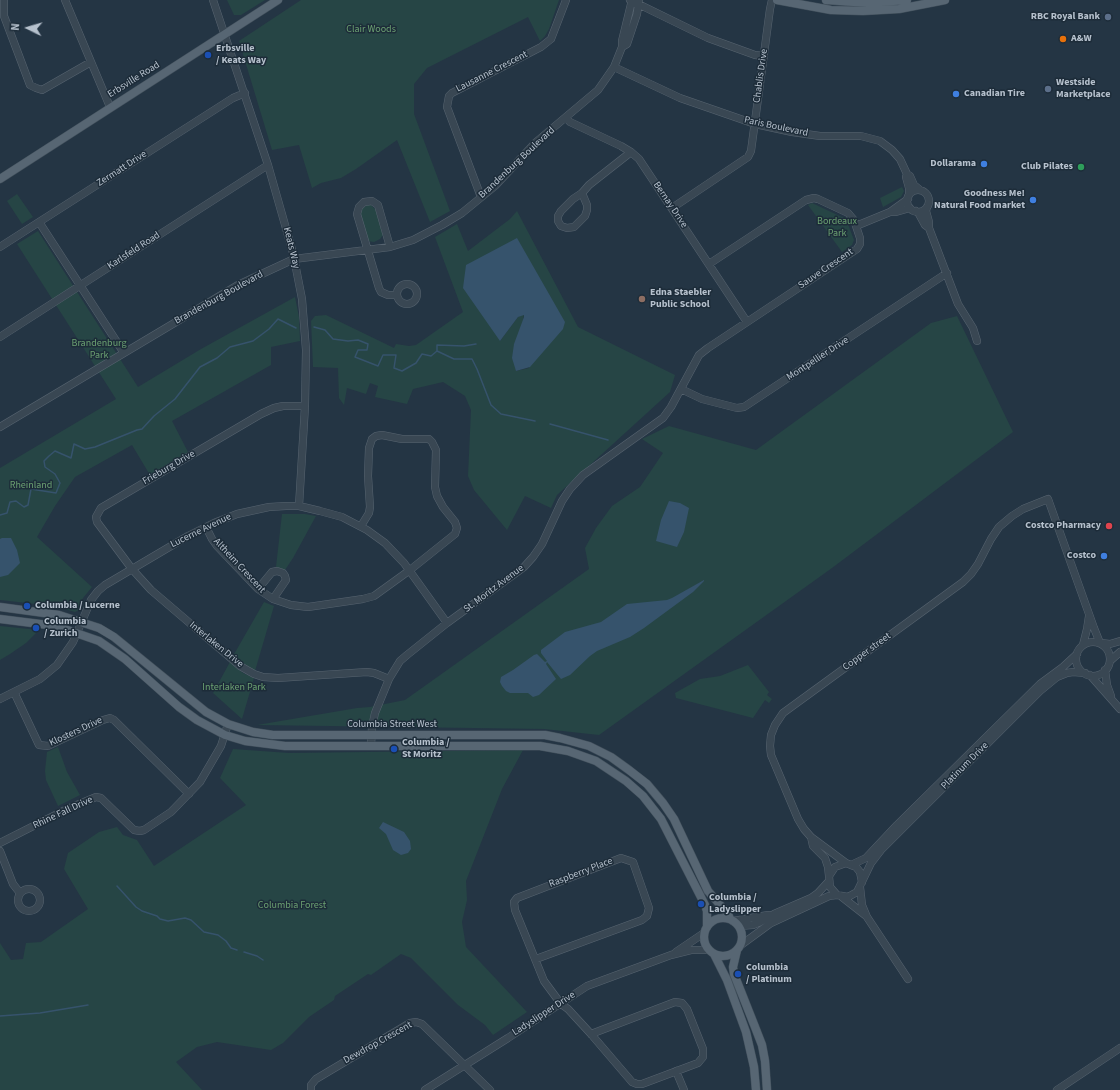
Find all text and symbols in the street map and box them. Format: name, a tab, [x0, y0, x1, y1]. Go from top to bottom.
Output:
north arrow	[8, 8, 48, 48]
place label: RBC Royal Bank	[1031, 11, 1100, 23]
marker: RBC Royal Bank	[1103, 12, 1113, 22]
text: N	[8, 23, 23, 31]
park label: Clair Woods	[346, 24, 396, 36]
place label: A&W	[1071, 33, 1092, 45]
marker: A&W	[1058, 34, 1068, 44]
place label: Erbsville / Keats Way	[216, 43, 266, 66]
street label: Chablis Drive	[751, 48, 771, 104]
street label: Lausanne Crescent	[454, 49, 530, 95]
marker: Erbsville / Keats Way	[203, 50, 213, 60]
street label: Erbsville Road	[106, 59, 162, 101]
place label: Westside Marketplace	[1056, 77, 1110, 100]
marker: Westside Marketplace	[1043, 84, 1053, 94]
place label: Canadian Tire	[964, 88, 1025, 100]
marker: Canadian Tire	[951, 89, 961, 99]
street label: Paris Boulevard	[743, 114, 809, 140]
street label: Brandenburg Boulevard	[476, 125, 558, 201]
street label: Zermatt Drive	[95, 148, 149, 190]
place label: Dollarama	[930, 158, 976, 170]
marker: Dollarama	[979, 159, 989, 169]
place label: Club Pilates	[1021, 161, 1073, 173]
marker: Club Pilates	[1076, 162, 1086, 172]
street label: Bernay Drive	[650, 180, 690, 230]
place label: Goodness Me! Natural Food market	[934, 188, 1025, 212]
marker: Goodness Me! Natural Food market	[1028, 195, 1038, 205]
park label: Bordeaux Park	[817, 216, 857, 240]
street label: Keats Way	[280, 226, 302, 270]
street label: Karlsfeld Road	[105, 230, 163, 272]
street label: Sauve Crescent	[796, 246, 856, 292]
street label: Brandenburg Boulevard	[172, 269, 266, 327]
place label: Edna Staebler Public School	[650, 287, 711, 310]
marker: Edna Staebler Public School	[637, 294, 647, 304]
street label: Montpellier Drive	[785, 334, 851, 384]
park label: Brandenburg Park	[72, 338, 126, 362]
street label: Frieburg Drive	[141, 448, 197, 488]
park label: Rheinland	[10, 480, 52, 492]
street label: Lucerne Avenue	[169, 511, 233, 551]
place label: Costco Pharmacy	[1025, 520, 1101, 532]
marker: Costco Pharmacy	[1104, 521, 1114, 531]
street label: Altheim Crescent	[210, 536, 268, 596]
place label: Costco	[1067, 550, 1096, 562]
marker: Costco	[1099, 551, 1109, 561]
street label: St. Moritz Avenue	[462, 563, 526, 615]
place label: Columbia / Lucerne	[35, 600, 120, 612]
marker: Columbia / Lucerne	[22, 601, 32, 611]
place label: Columbia / Zurich	[44, 616, 86, 640]
street label: Interlaken Drive	[186, 619, 246, 671]
marker: Columbia / Zurich	[31, 623, 41, 633]
street label: Copper street	[841, 631, 893, 673]
park label: Interlaken Park	[202, 682, 266, 694]
street label: Klosters Drive	[48, 714, 104, 750]
street label: Columbia Street West	[347, 719, 437, 731]
place label: Columbia / St Moritz	[402, 737, 450, 760]
street label: Platinum Drive	[939, 740, 991, 792]
marker: Columbia / St Moritz	[389, 744, 399, 754]
street label: Rhine Fall Drive	[31, 794, 95, 832]
street label: Raspberry Place	[547, 855, 615, 891]
place label: Columbia / Ladyslipper	[709, 892, 761, 916]
marker: Columbia / Ladyslipper	[696, 899, 706, 909]
park label: Columbia Forest	[258, 900, 326, 912]
place label: Columbia / Platinum	[746, 962, 792, 986]
marker: Columbia / Platinum	[733, 969, 743, 979]
street label: Ladyslipper Drive	[510, 989, 578, 1039]
street label: Dewdrop Crescent	[342, 1019, 414, 1067]

